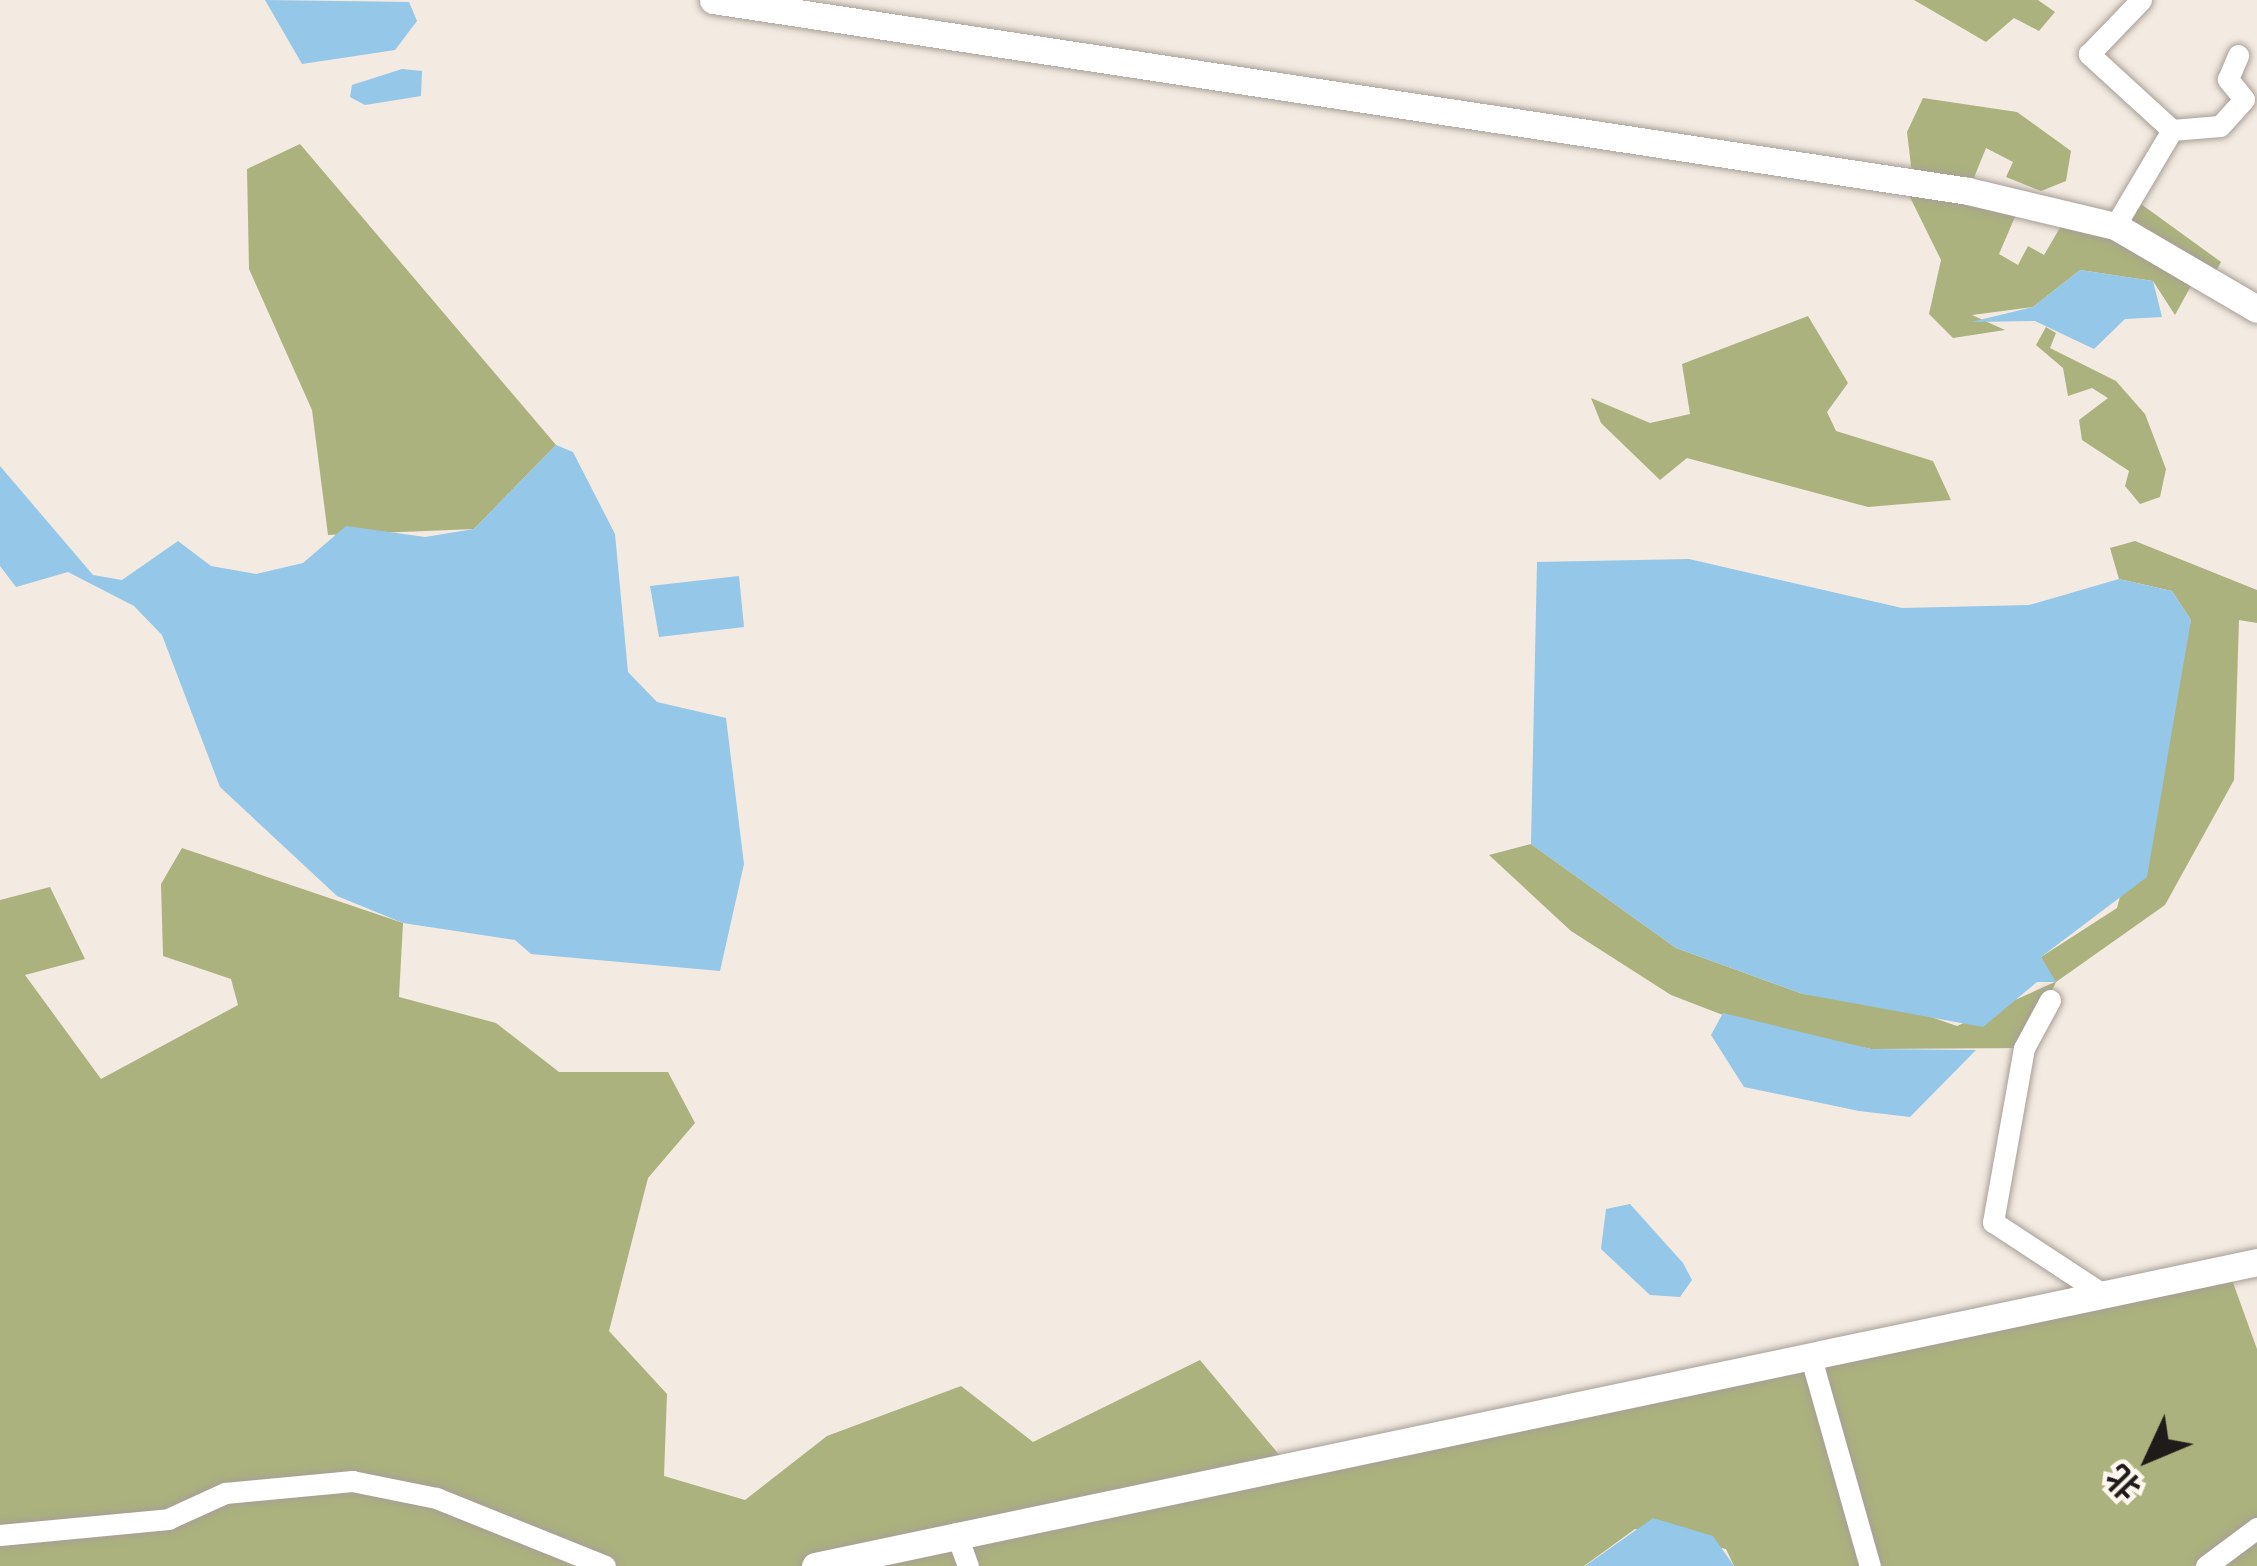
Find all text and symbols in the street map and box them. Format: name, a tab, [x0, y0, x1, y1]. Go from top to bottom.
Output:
north arrow	[2089, 1398, 2209, 1518]
text: 北	[2096, 1457, 2150, 1510]

